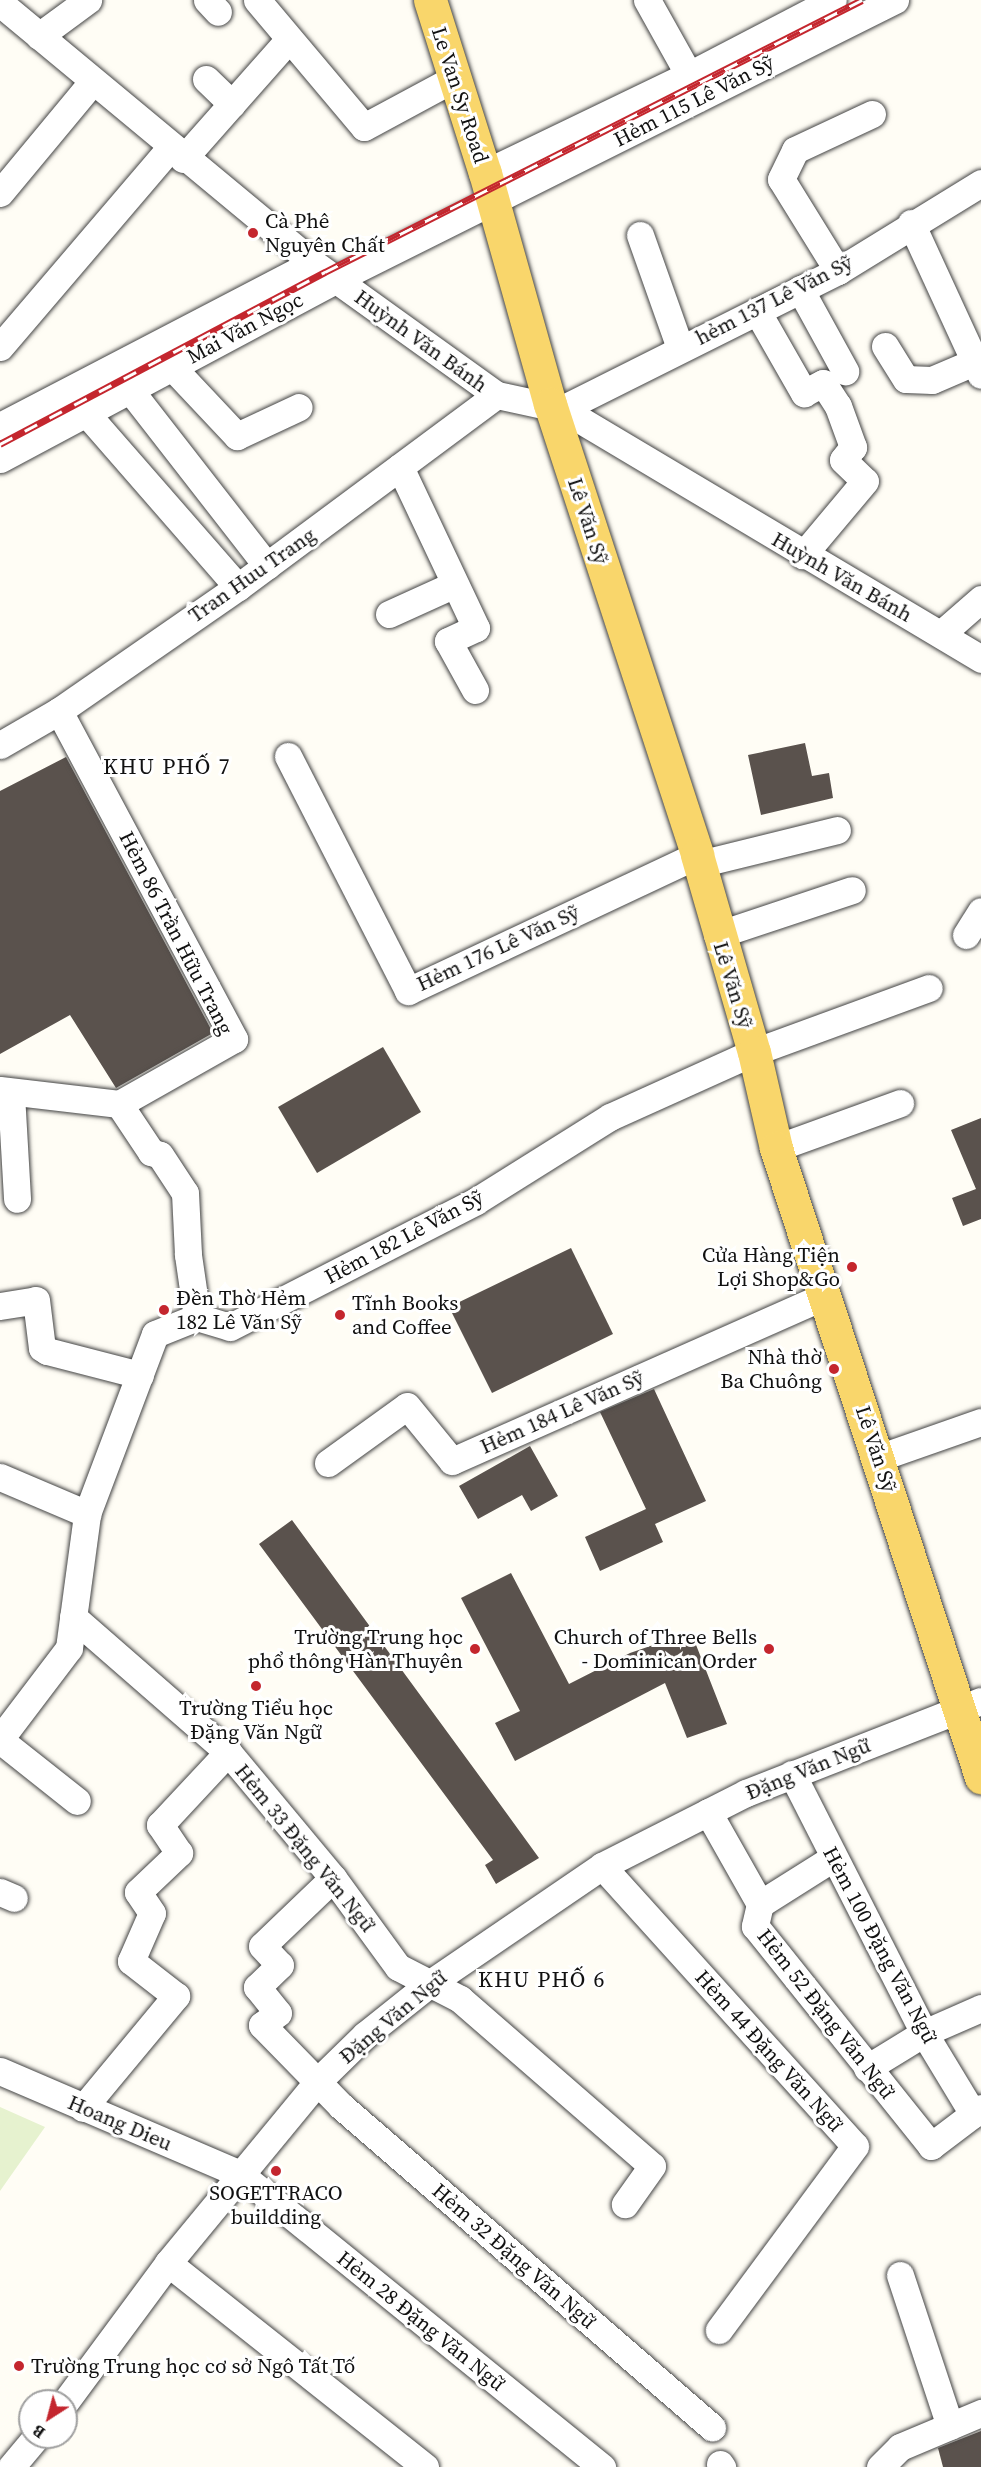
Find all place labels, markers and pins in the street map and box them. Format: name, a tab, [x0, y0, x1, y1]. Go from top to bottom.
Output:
place label: Cà Phê Nguyên Chất	[265, 208, 385, 258]
marker: Cà Phê Nguyên Chất	[246, 226, 260, 240]
place label: Cửa Hàng Tiện Lợi Shop&Go	[702, 1242, 840, 1292]
marker: Cửa Hàng Tiện Lợi Shop&Go	[845, 1260, 859, 1274]
place label: Đền Thờ Hẻm 182 Lê Văn Sỹ	[176, 1285, 307, 1335]
place label: Tĩnh Books and Coffee	[352, 1290, 458, 1340]
marker: Đền Thờ Hẻm 182 Lê Văn Sỹ	[157, 1303, 171, 1317]
marker: Tĩnh Books and Coffee	[333, 1308, 347, 1322]
place label: Nhà thờ Ba Chuông	[720, 1344, 822, 1394]
marker: Nhà thờ Ba Chuông	[827, 1362, 841, 1376]
place label: Trường Trung học phổ thông Hàn Thuyên	[247, 1624, 463, 1674]
place label: Church of Three Bells - Dominican Order	[553, 1624, 757, 1674]
marker: Trường Trung học phổ thông Hàn Thuyên	[468, 1642, 482, 1656]
marker: Church of Three Bells - Dominican Order	[762, 1642, 776, 1656]
marker: Trường Tiểu học Đặng Văn Ngữ	[249, 1679, 263, 1693]
place label: Trường Tiểu học Đặng Văn Ngữ	[179, 1695, 333, 1745]
marker: SOGETTRACO buildding	[269, 2164, 283, 2178]
place label: SOGETTRACO buildding	[209, 2180, 343, 2230]
place label: Trường Trung học cơ sở Ngô Tất Tố	[31, 2353, 356, 2379]
marker: Trường Trung học cơ sở Ngô Tất Tố	[12, 2359, 26, 2373]

